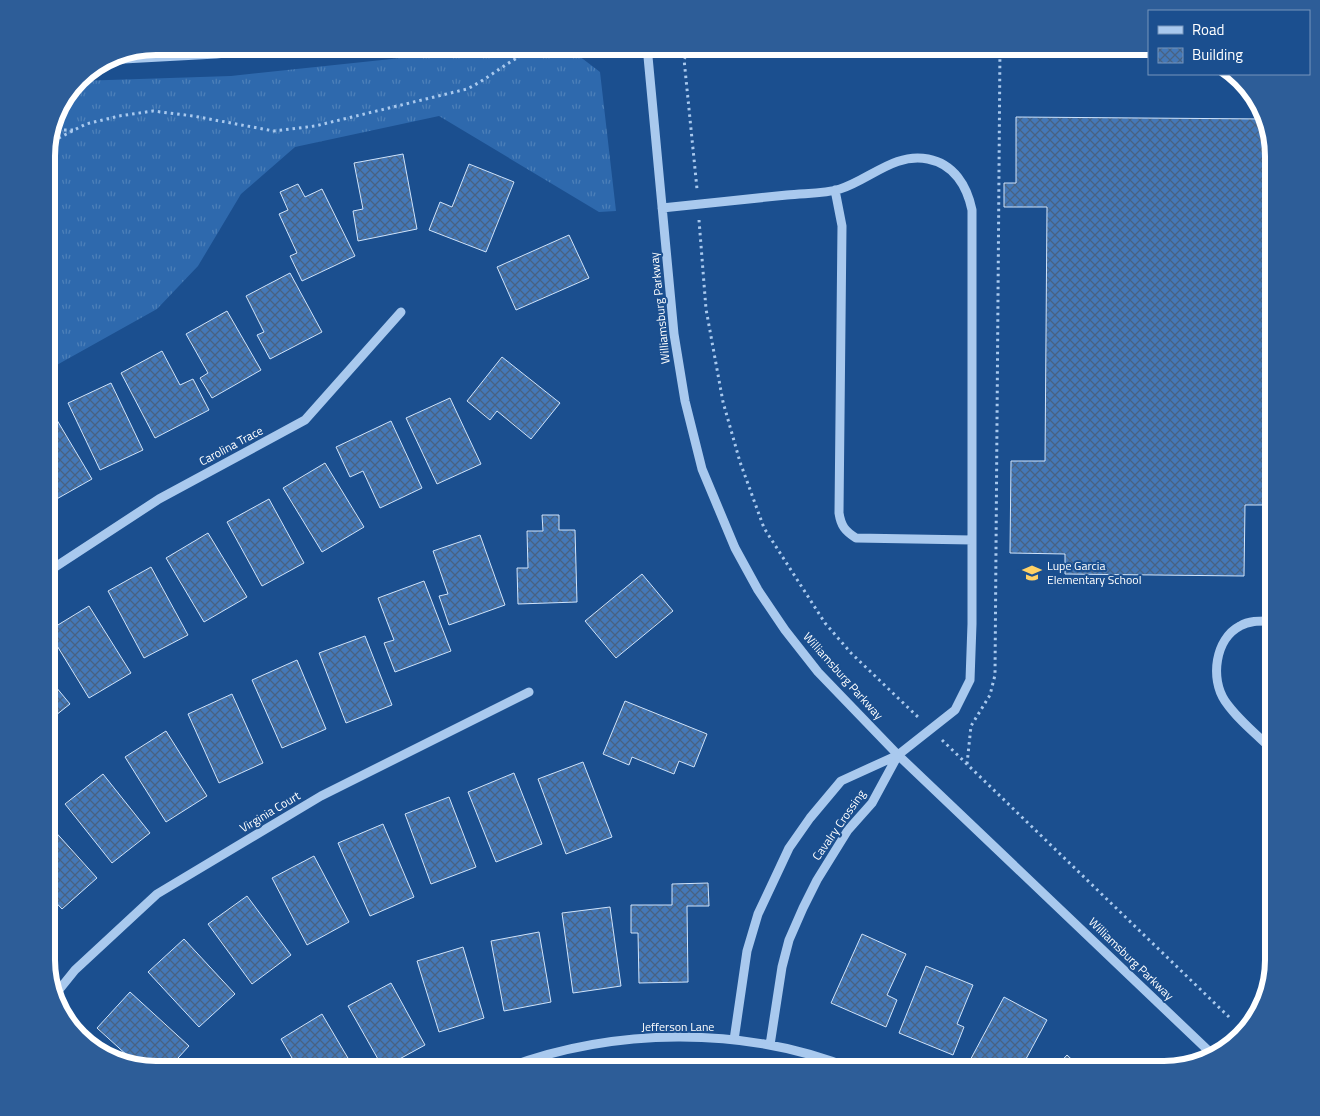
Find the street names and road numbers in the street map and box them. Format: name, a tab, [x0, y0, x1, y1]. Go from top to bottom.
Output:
street label: Williamsburg Parkway	[644, 251, 675, 365]
street label: Carolina Trace	[195, 421, 266, 470]
street label: Williamsburg Parkway	[799, 628, 888, 724]
street label: Cavalry Crossing	[807, 785, 870, 864]
street label: Virginia Court	[236, 786, 304, 837]
street label: Williamsburg Parkway	[1084, 913, 1179, 1005]
street label: Jefferson Lane	[642, 1017, 714, 1036]

